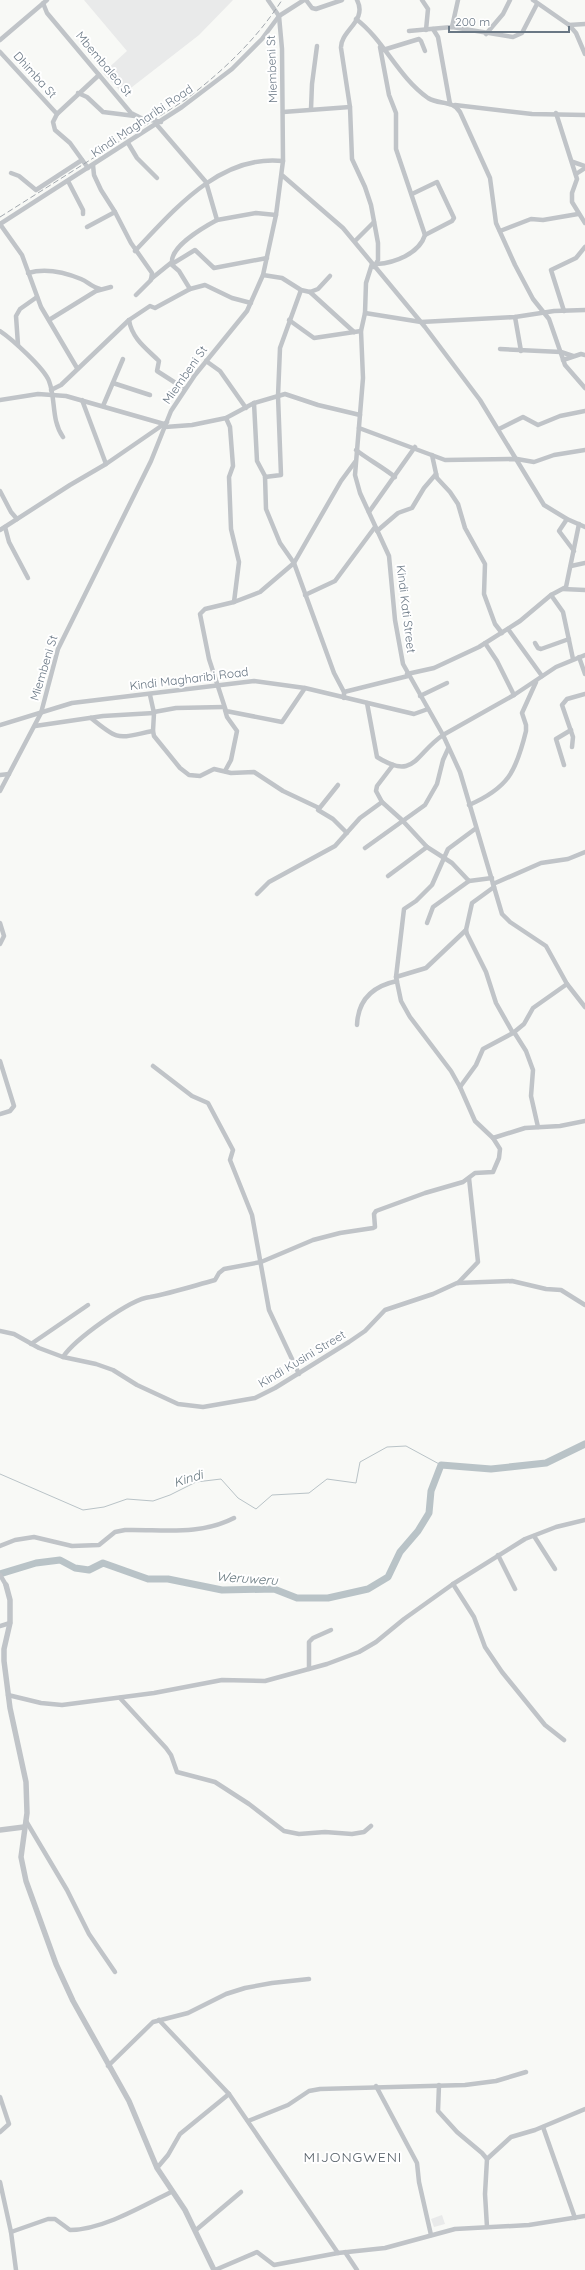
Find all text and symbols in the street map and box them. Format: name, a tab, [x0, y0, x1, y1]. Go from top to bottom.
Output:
scale bar	[449, 8, 569, 34]
text: 200 m	[455, 14, 490, 29]
street label: Mbembaleo St	[73, 28, 136, 99]
street label: Miembeni St	[263, 35, 280, 103]
street label: Dhimba St	[11, 48, 60, 101]
street label: Kindi Magharibi Road	[88, 81, 195, 160]
street label: Miembeni St	[159, 343, 210, 407]
street label: Kindi Kati Street	[394, 564, 419, 654]
street label: Miembeni St	[26, 633, 61, 703]
street label: Kindi Magharibi Road	[129, 664, 249, 693]
street label: Kindi Kusini Street	[255, 1327, 348, 1391]
water label: Kindi	[171, 1465, 207, 1490]
water label: Weruweru	[216, 1568, 279, 1588]
district label: MIJONGWENI	[304, 2148, 402, 2166]

